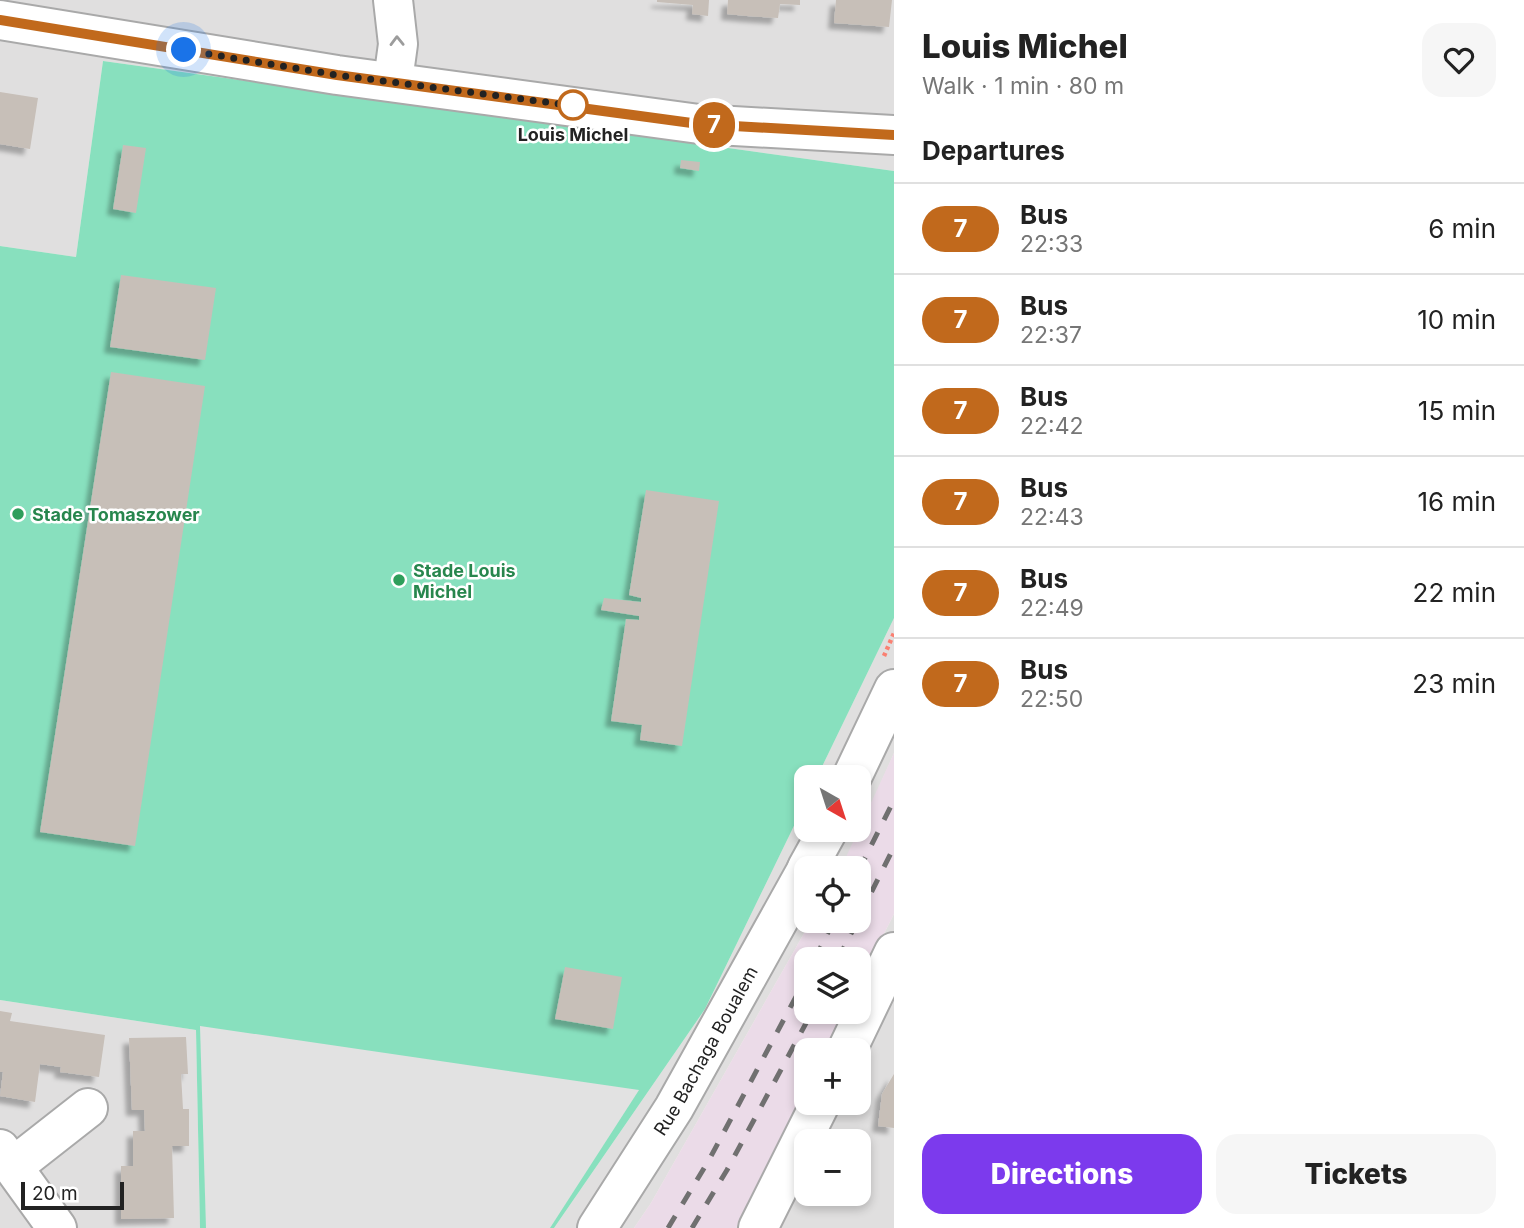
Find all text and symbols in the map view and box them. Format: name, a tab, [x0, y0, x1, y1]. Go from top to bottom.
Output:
button: heart	[1422, 23, 1496, 97]
text: Louis Michel	[922, 26, 1128, 66]
your location	[166, 32, 201, 67]
one-way arrow	[389, 35, 404, 46]
text: Walk · 1 min · 80 m	[922, 72, 1124, 100]
marker: Louis Michel	[558, 90, 588, 120]
line badge: 7	[691, 102, 737, 148]
text: 7	[707, 110, 721, 139]
place label: Louis Michel	[518, 124, 628, 145]
text: Departures	[922, 135, 1065, 166]
text: Bus	[1020, 199, 1068, 230]
text: 6 min	[1428, 213, 1496, 244]
text: 7	[954, 214, 967, 243]
text: 22:33	[1020, 230, 1083, 258]
text: Bus	[1020, 290, 1068, 321]
text: 10 min	[1417, 304, 1496, 335]
text: 7	[954, 305, 967, 334]
text: 22:37	[1020, 321, 1082, 349]
text: Bus	[1020, 381, 1068, 412]
text: 15 min	[1418, 395, 1496, 426]
text: 7	[954, 396, 967, 425]
text: 22:42	[1020, 412, 1084, 440]
text: Bus	[1020, 472, 1068, 503]
text: 16 min	[1418, 486, 1496, 517]
text: 7	[954, 487, 967, 516]
text: 22:43	[1020, 503, 1084, 531]
place label: Stade Tomaszower	[32, 504, 200, 525]
marker: Stade Tomaszower	[10, 506, 26, 522]
place label: Stade Louis Michel	[413, 560, 516, 602]
text: Bus	[1020, 563, 1068, 594]
marker: Stade Louis Michel	[391, 572, 407, 588]
text: 22 min	[1413, 577, 1496, 608]
text: 7	[954, 578, 967, 607]
text: 22:49	[1020, 594, 1084, 622]
text: Bus	[1020, 654, 1068, 685]
text: 23 min	[1412, 668, 1496, 699]
text: 7	[954, 669, 967, 698]
text: 22:50	[1020, 685, 1083, 713]
north arrow	[794, 765, 872, 842]
map controls	[794, 765, 871, 1206]
button: locate	[794, 856, 871, 933]
button: layers	[794, 947, 871, 1024]
street label: Rue Bachaga Boualem	[649, 962, 761, 1139]
button: +	[794, 1038, 871, 1115]
button: −	[794, 1129, 871, 1206]
button: Directions	[922, 1134, 1202, 1214]
button: Tickets	[1216, 1134, 1496, 1214]
scale bar	[21, 1179, 124, 1211]
text: 20 m	[32, 1182, 78, 1205]

